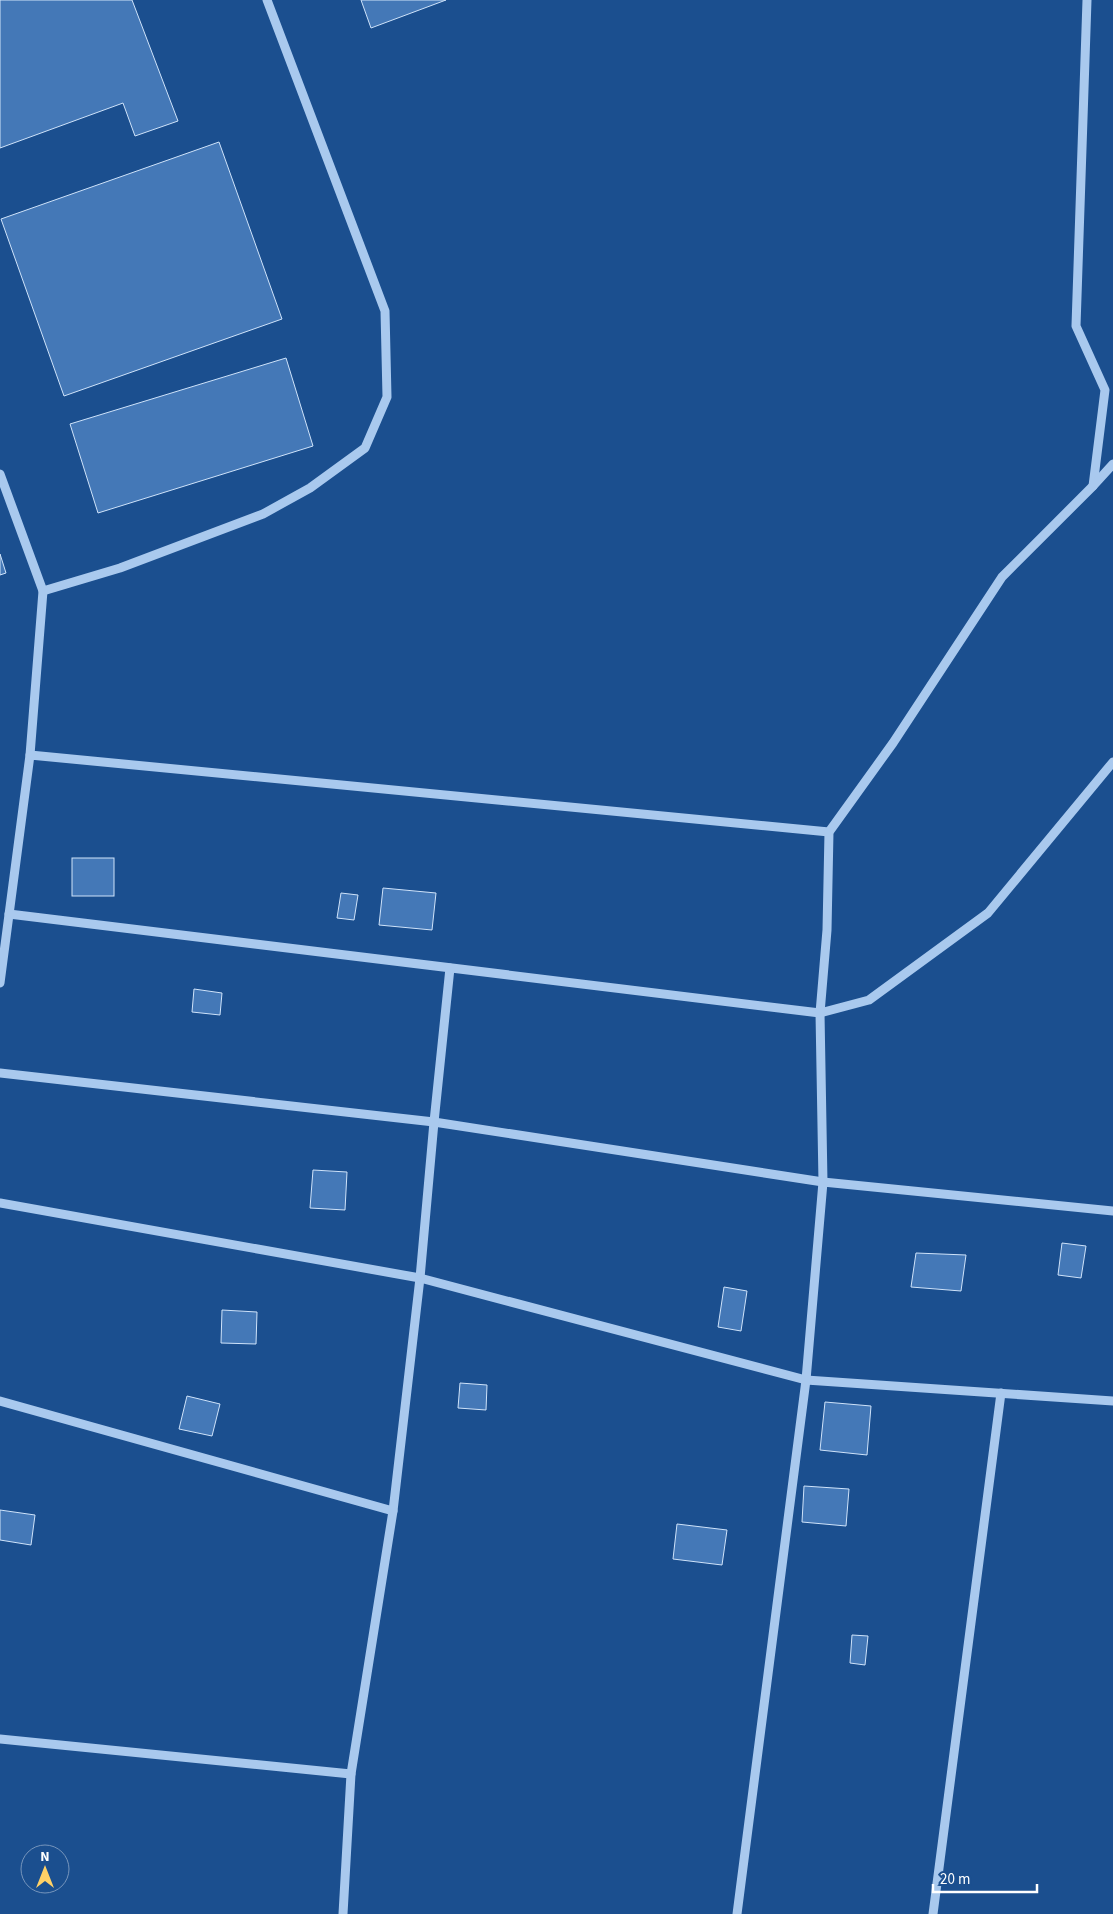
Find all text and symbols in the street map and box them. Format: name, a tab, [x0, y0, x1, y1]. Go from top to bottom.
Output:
north arrow	[20, 1844, 70, 1894]
text: N	[40, 1847, 50, 1867]
scale bar	[933, 1862, 1037, 1894]
text: 20 m	[940, 1869, 970, 1890]

